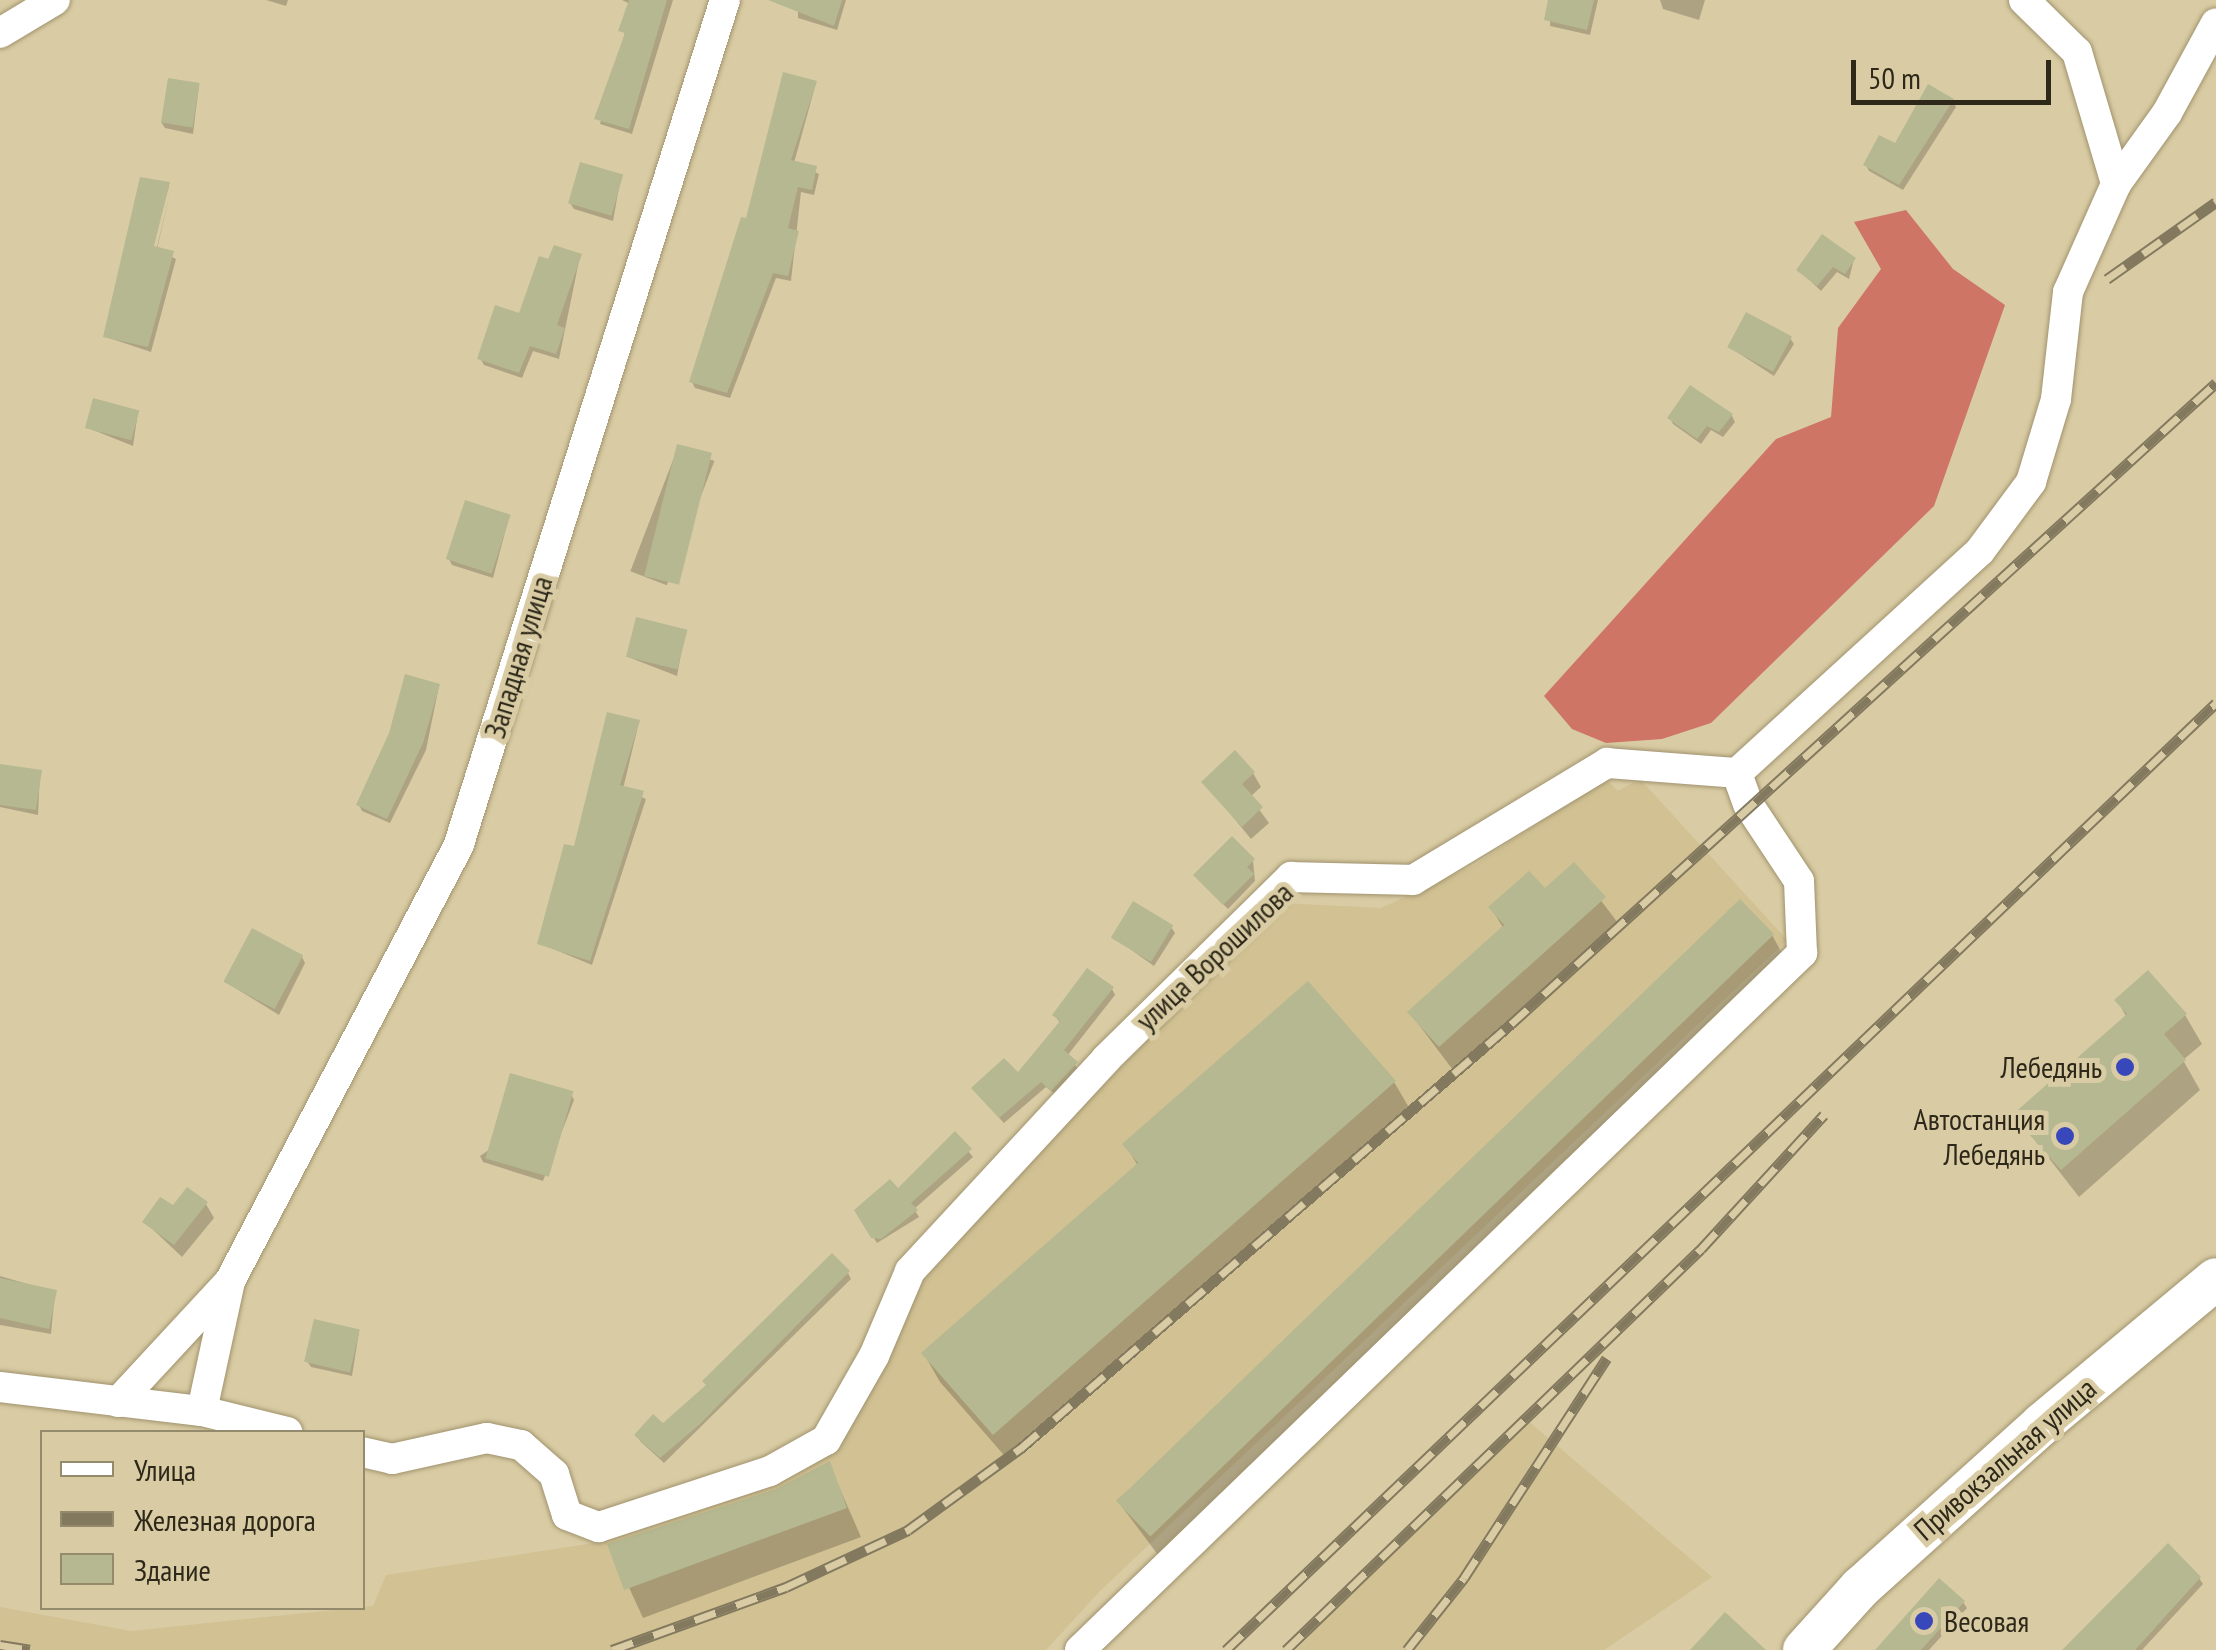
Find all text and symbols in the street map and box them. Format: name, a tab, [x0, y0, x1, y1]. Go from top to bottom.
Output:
scale bar	[1856, 40, 2056, 102]
text: 50 m	[1868, 58, 1921, 97]
street label: Западная улица	[476, 572, 560, 742]
street label: улица Ворошилова	[1128, 874, 1300, 1038]
place label: Лебедянь	[2001, 1049, 2102, 1085]
marker: Лебедянь	[2112, 1054, 2138, 1080]
place label: Автостанция Лебедянь	[1913, 1101, 2045, 1172]
marker: Автостанция Лебедянь	[2054, 1125, 2076, 1147]
street label: Привокзальная улица	[1907, 1370, 2103, 1548]
legend	[40, 1430, 365, 1610]
text: Улица	[134, 1450, 196, 1489]
text: Железная дорога	[134, 1500, 316, 1539]
text: Здание	[134, 1550, 211, 1589]
place label: Весовая	[1944, 1603, 2029, 1639]
marker: Весовая	[1913, 1610, 1935, 1632]

